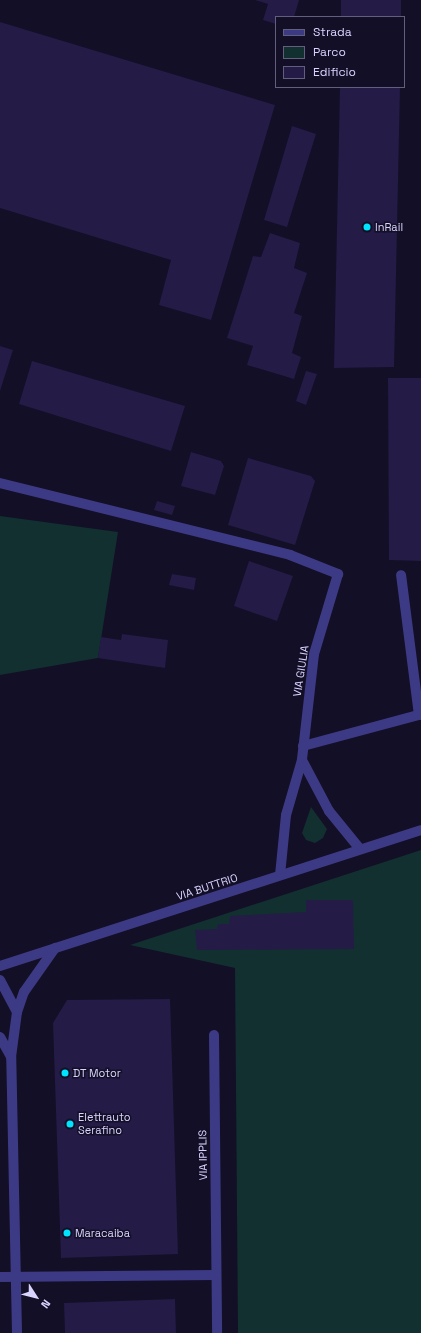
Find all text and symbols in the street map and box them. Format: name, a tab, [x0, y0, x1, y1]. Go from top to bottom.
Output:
legend	[275, 16, 405, 88]
text: Strada	[313, 24, 352, 40]
text: Parco	[313, 44, 346, 60]
text: Edificio	[313, 64, 356, 80]
place label: InRail	[375, 220, 403, 234]
marker: InRail	[362, 222, 372, 232]
street label: VIA GIULIA	[290, 644, 312, 698]
street label: VIA BUTTRIO	[175, 871, 239, 903]
place label: DT Motor	[73, 1066, 121, 1080]
marker: DT Motor	[60, 1068, 70, 1078]
place label: Elettrauto Serafino	[78, 1111, 131, 1137]
marker: Elettrauto Serafino	[65, 1119, 75, 1129]
street label: VIA IPPLIS	[196, 1130, 210, 1180]
place label: Maracaiba	[75, 1226, 130, 1240]
marker: Maracaiba	[62, 1228, 72, 1238]
north arrow	[16, 1277, 56, 1317]
text: N	[38, 1297, 54, 1311]

